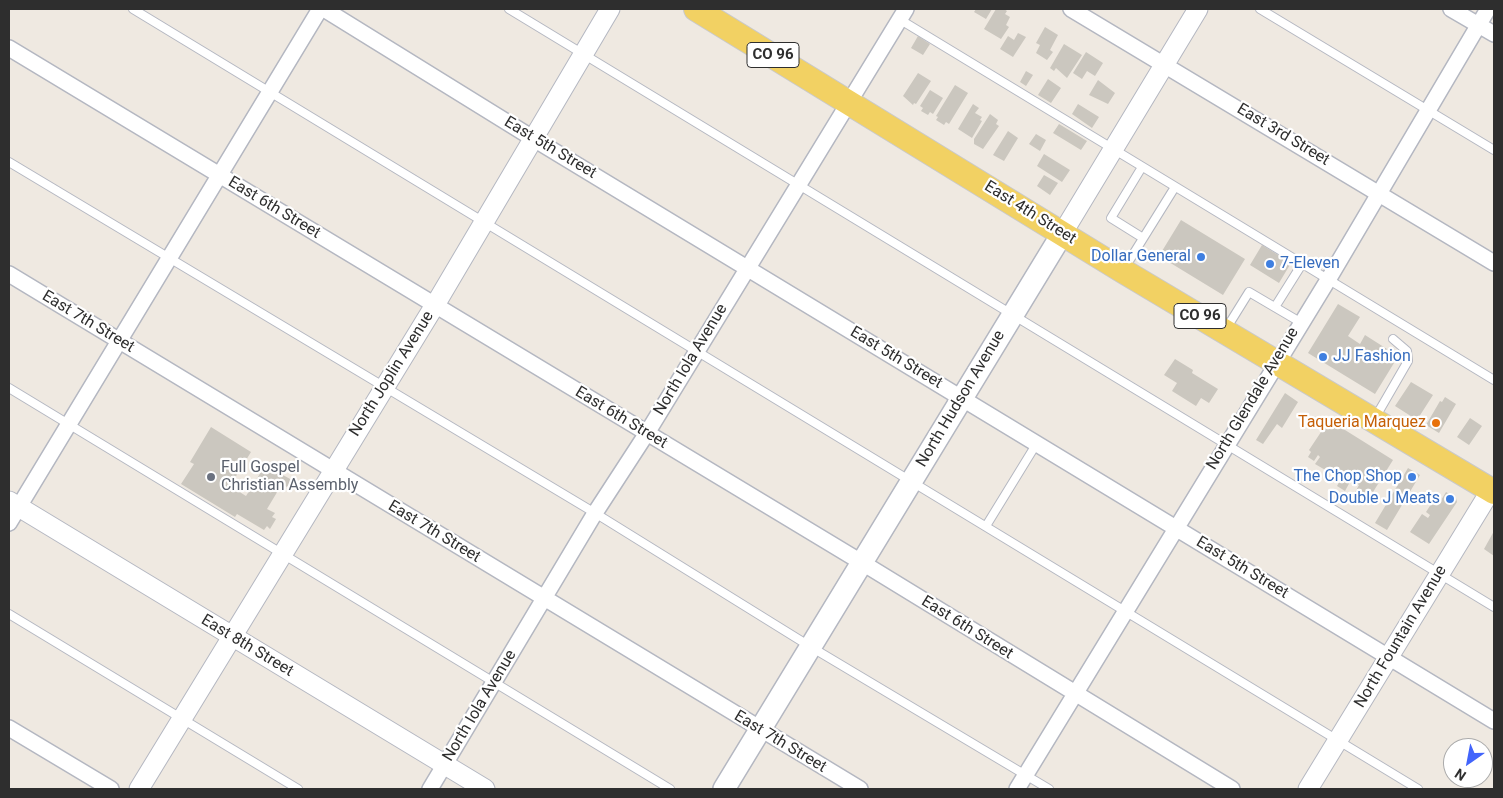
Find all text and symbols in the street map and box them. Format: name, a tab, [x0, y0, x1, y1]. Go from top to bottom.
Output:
road number: CO 96	[747, 42, 799, 68]
street label: East 3rd Street	[1233, 100, 1333, 170]
street label: East 5th Street	[500, 113, 600, 183]
street label: East 6th Street	[224, 173, 324, 243]
street label: East 4th Street	[981, 177, 1079, 249]
place label: Dollar General	[1091, 247, 1191, 267]
marker: Dollar General	[1195, 251, 1207, 263]
place label: 7-Eleven	[1280, 254, 1340, 274]
marker: 7-Eleven	[1264, 258, 1276, 270]
street label: East 7th Street	[38, 287, 138, 357]
street label: North Iola Avenue	[650, 301, 732, 419]
road number: CO 96	[1174, 304, 1226, 328]
street label: North Joplin Avenue	[346, 308, 438, 440]
street label: East 5th Street	[846, 323, 946, 393]
street label: North Glendale Avenue	[1203, 324, 1303, 474]
street label: North Hudson Avenue	[913, 327, 1009, 471]
place label: JJ Fashion	[1333, 347, 1411, 367]
marker: JJ Fashion	[1317, 351, 1329, 363]
street label: East 6th Street	[571, 383, 671, 453]
place label: Taqueria Marquez	[1298, 413, 1426, 433]
marker: Taqueria Marquez	[1430, 417, 1442, 429]
place label: Full Gospel Christian Assembly	[221, 458, 358, 496]
place label: The Chop Shop	[1293, 467, 1402, 487]
marker: Full Gospel Christian Assembly	[205, 471, 217, 483]
marker: The Chop Shop	[1406, 471, 1418, 483]
place label: Double J Meats	[1329, 489, 1440, 509]
marker: Double J Meats	[1444, 493, 1456, 505]
street label: East 7th Street	[384, 497, 484, 567]
street label: East 5th Street	[1192, 533, 1292, 603]
street label: North Fountain Avenue	[1351, 562, 1451, 712]
street label: East 6th Street	[918, 592, 1016, 664]
street label: East 8th Street	[197, 611, 297, 681]
street label: North Iola Avenue	[439, 647, 521, 765]
street label: East 7th Street	[730, 707, 830, 777]
north arrow	[1443, 738, 1493, 788]
text: N	[1452, 765, 1469, 784]

